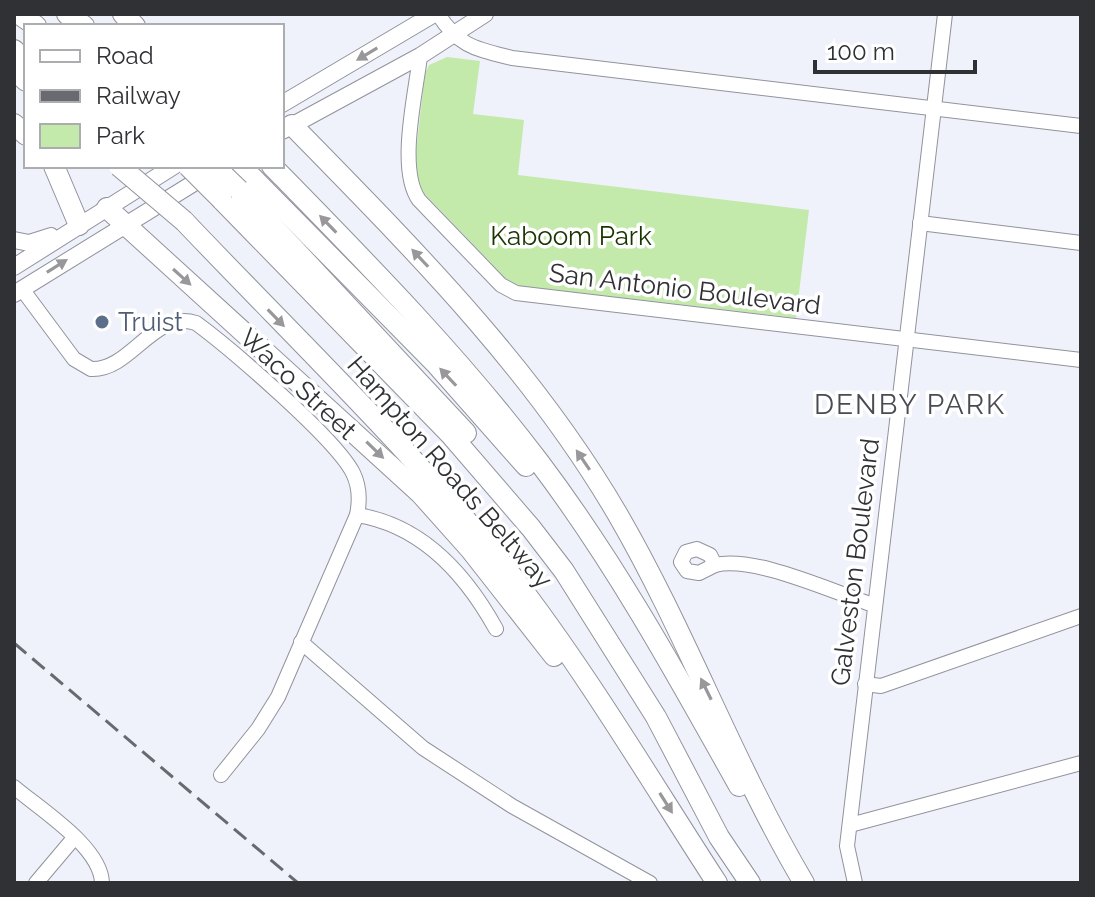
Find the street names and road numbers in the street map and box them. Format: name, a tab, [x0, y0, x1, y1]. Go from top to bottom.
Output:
street label: San Antonio Boulevard	[548, 257, 822, 321]
street label: Waco Street	[234, 322, 363, 446]
street label: Hampton Roads Beltway	[341, 350, 559, 594]
street label: Galveston Boulevard	[825, 437, 885, 687]

